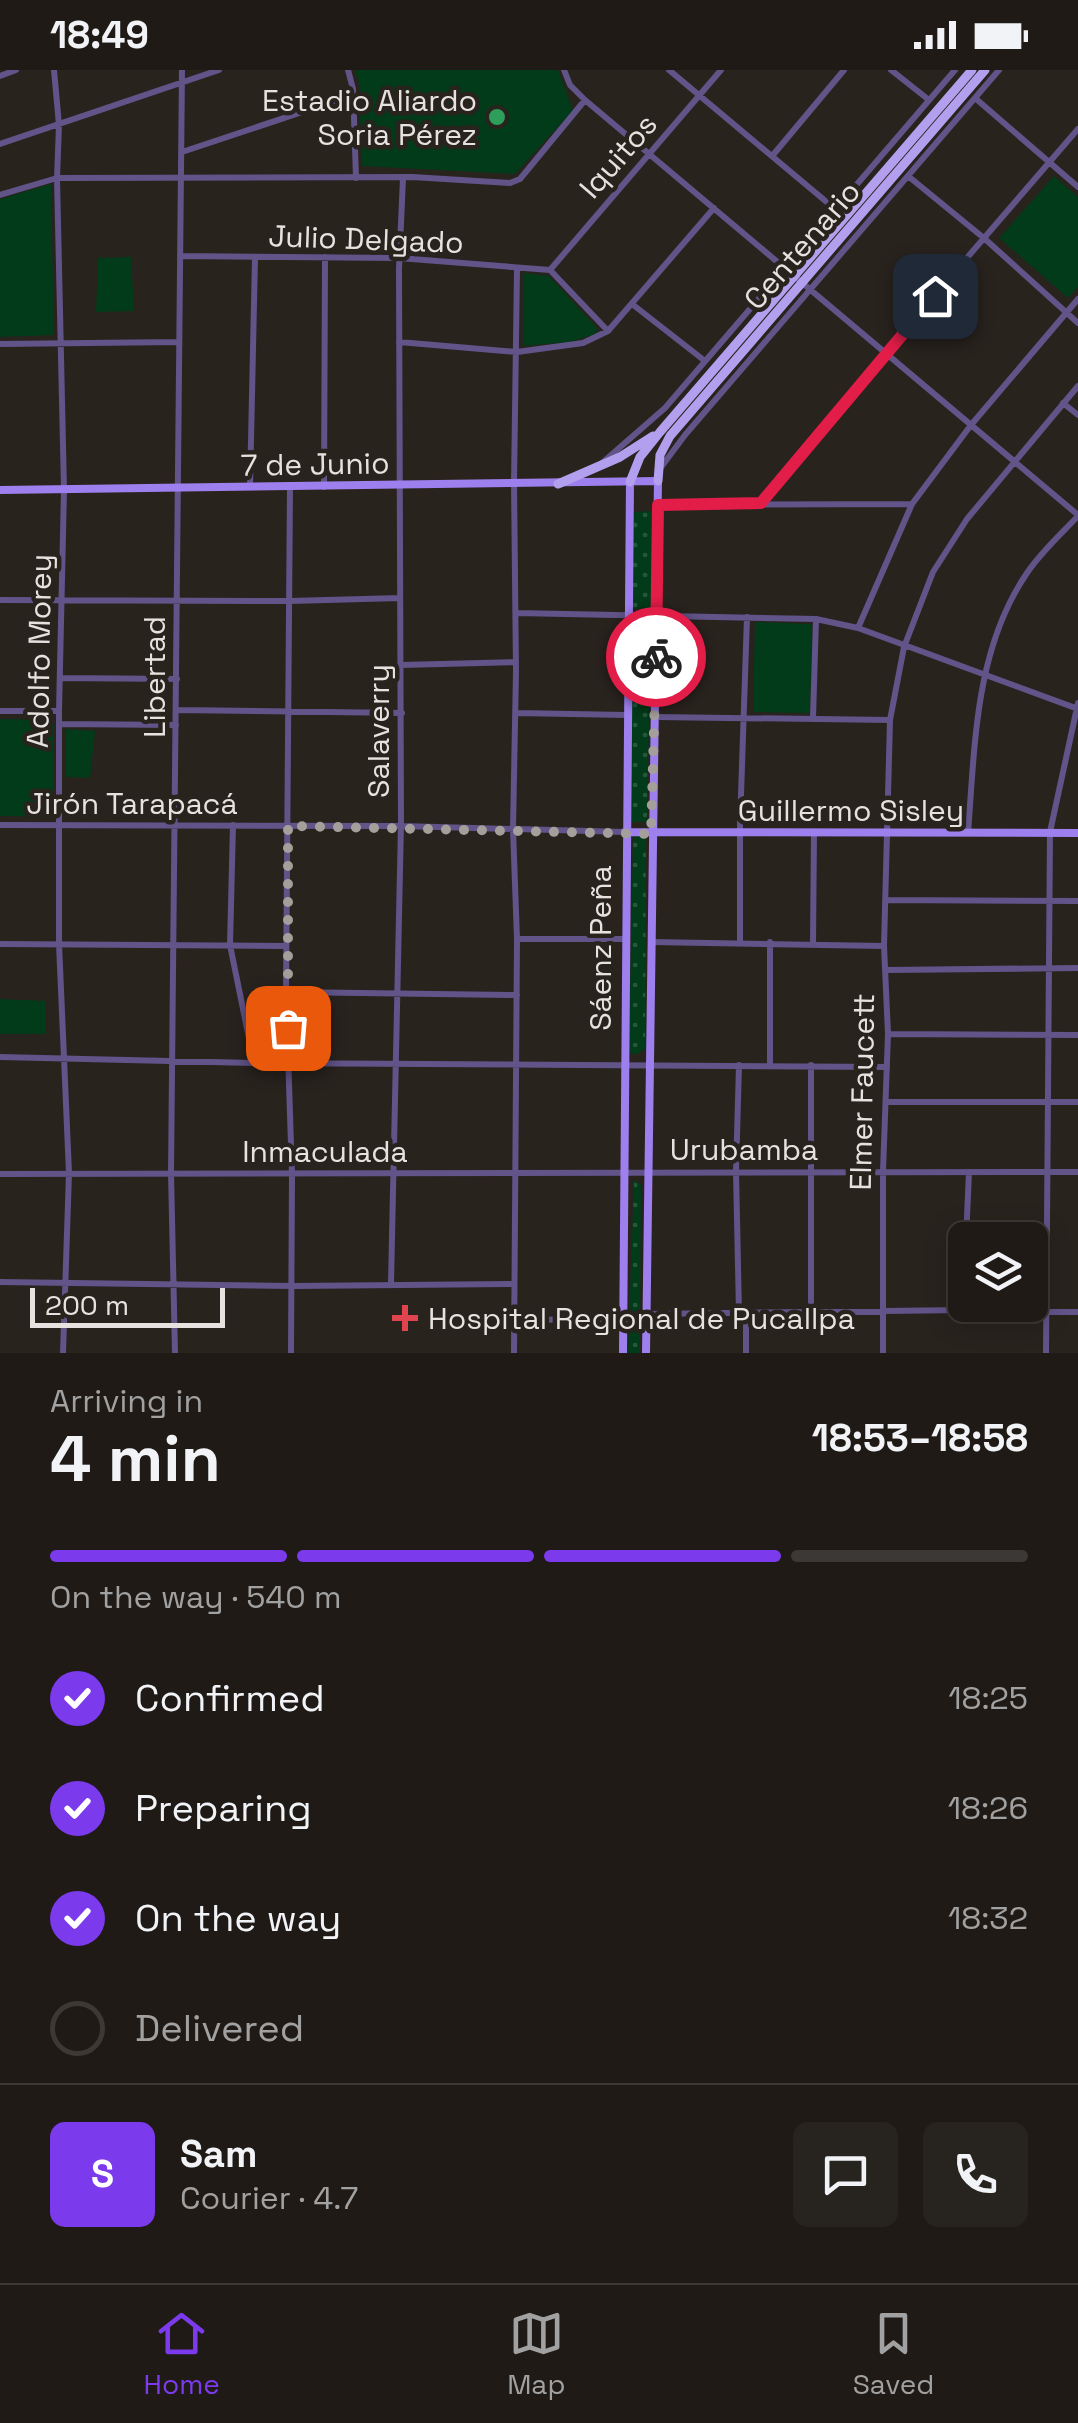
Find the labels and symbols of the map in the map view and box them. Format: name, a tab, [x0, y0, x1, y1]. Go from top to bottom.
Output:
place label: Estadio Aliardo Soria Pérez	[262, 81, 477, 154]
street label: Iquitos	[570, 105, 666, 207]
marker: Estadio Aliardo Soria Pérez	[486, 106, 508, 128]
street label: Centenario	[735, 172, 869, 318]
street label: Julio Delgado	[268, 216, 464, 262]
pin	[893, 254, 978, 339]
street label: 7 de Junio	[240, 443, 390, 485]
street label: Adolfo Morey	[18, 554, 60, 748]
courier	[606, 607, 706, 707]
street label: Libertad	[135, 616, 174, 738]
street label: Salaverry	[359, 664, 398, 798]
street label: Jirón Tarapacá	[26, 784, 238, 823]
street label: Guillermo Sisley	[738, 791, 964, 830]
street label: Sáenz Peña	[581, 865, 620, 1031]
pin	[246, 986, 331, 1071]
street label: Elmer Faucett	[841, 993, 883, 1191]
street label: Urubamba	[670, 1130, 818, 1169]
street label: Inmaculada	[242, 1132, 408, 1171]
scale bar	[30, 1283, 225, 1328]
place label: Hospital Regional de Pucallpa	[428, 1299, 855, 1338]
marker: Hospital Regional de Pucallpa	[392, 1305, 418, 1331]

